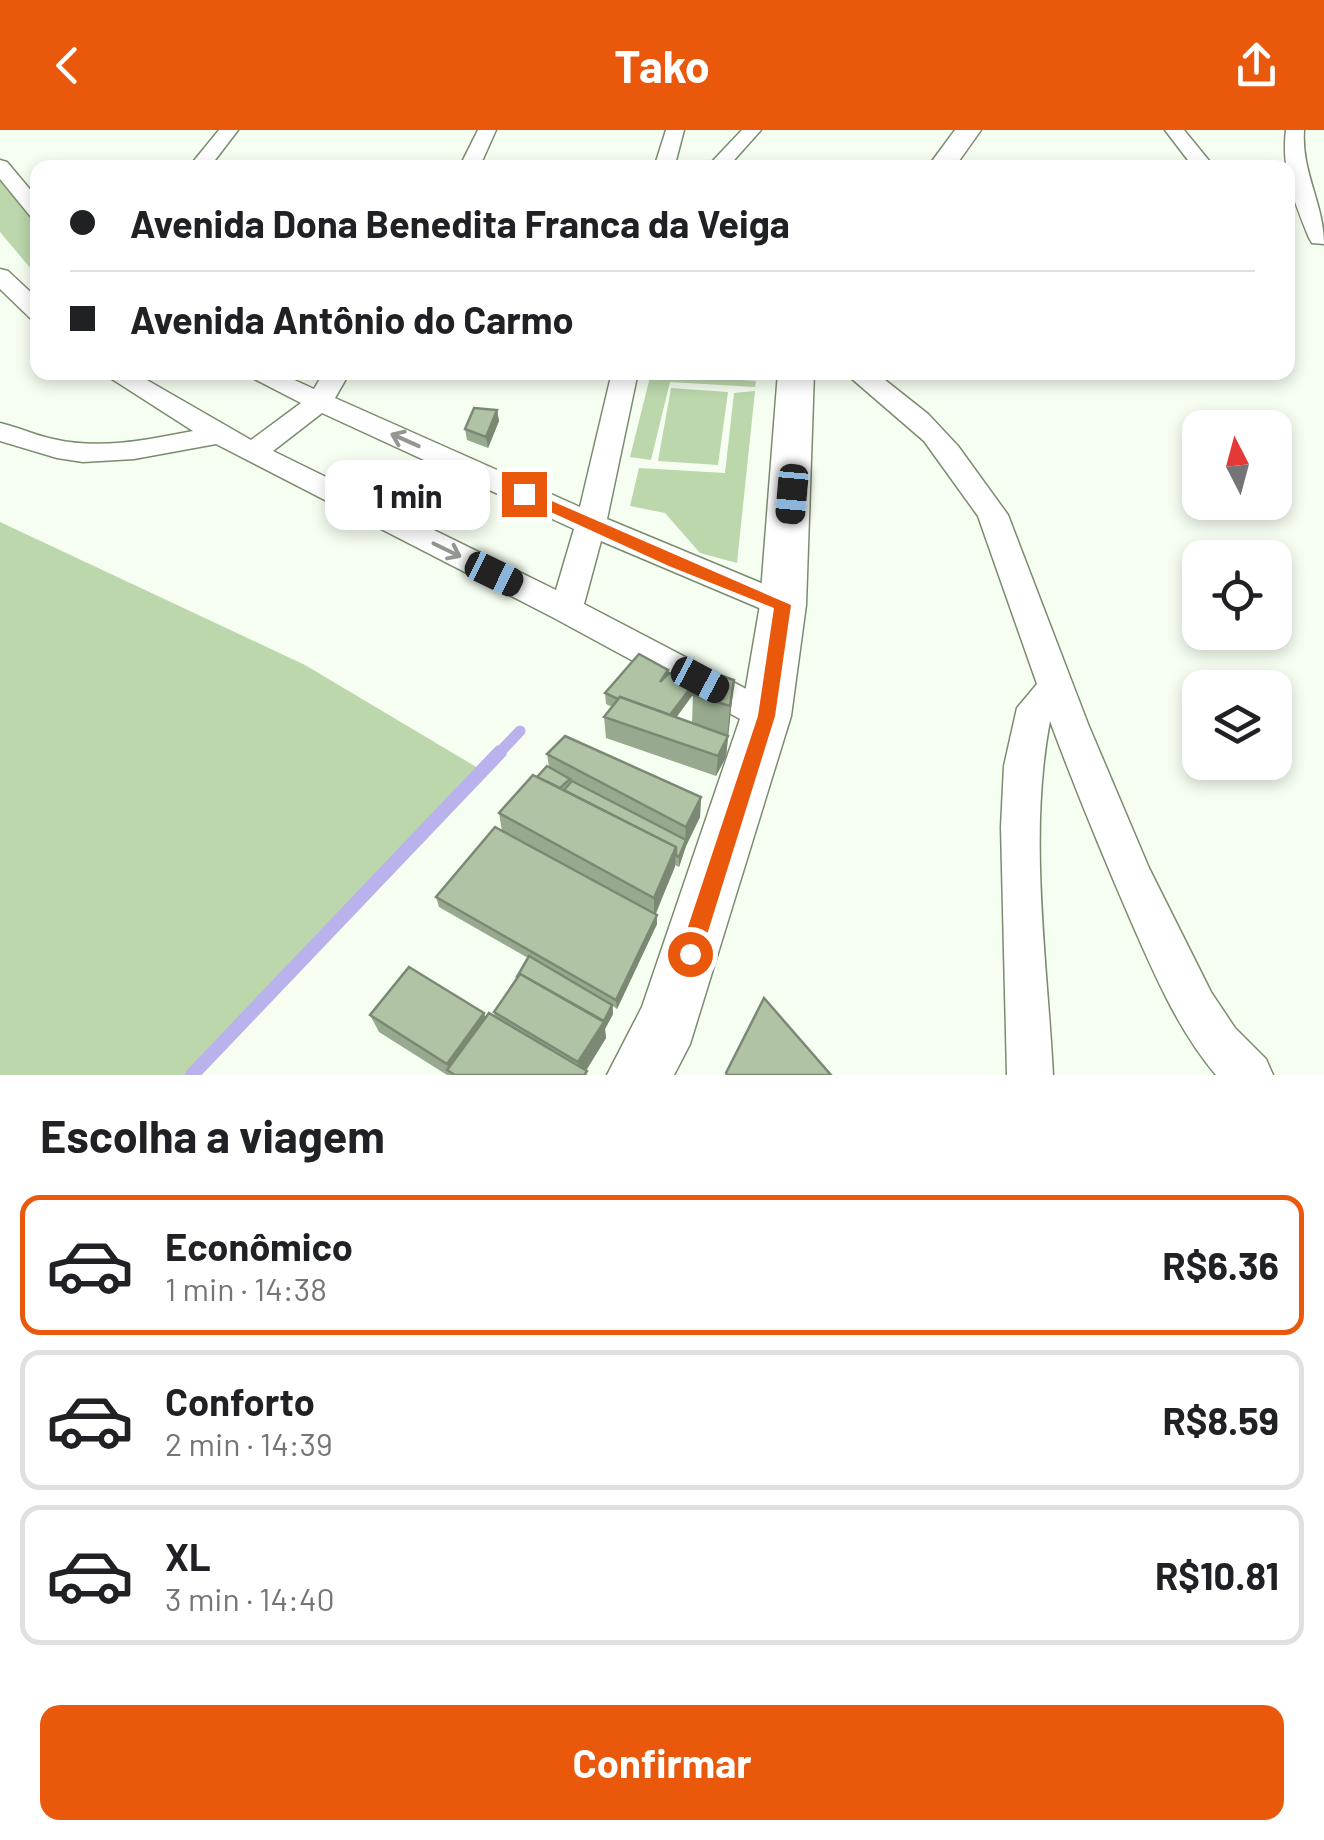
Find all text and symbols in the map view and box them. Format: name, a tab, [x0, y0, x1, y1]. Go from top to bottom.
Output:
icon: back	[40, 38, 95, 93]
text: Tako	[614, 38, 710, 92]
icon: share	[1229, 38, 1284, 93]
text: Avenida Dona Benedita Franca da Veiga	[130, 200, 790, 246]
text: Avenida Antônio do Carmo	[130, 296, 574, 342]
north arrow	[1182, 410, 1292, 520]
map controls	[1182, 410, 1292, 780]
one-way arrow	[391, 430, 421, 449]
callout: 1 min	[324, 459, 489, 529]
car	[774, 463, 810, 525]
route end	[502, 472, 547, 517]
text: 1 min	[372, 476, 443, 514]
button: locate	[1182, 540, 1292, 650]
one-way arrow	[431, 541, 461, 560]
car	[460, 547, 528, 601]
car	[666, 653, 734, 707]
button: layers	[1182, 670, 1292, 780]
route start	[668, 932, 713, 977]
text: Escolha a viagem	[40, 1108, 385, 1162]
icon: car	[45, 1220, 135, 1310]
text: Econômico	[165, 1223, 353, 1269]
text: R$6.36	[1162, 1242, 1279, 1288]
text: 1 min · 14:38	[165, 1269, 327, 1307]
icon: car	[45, 1375, 135, 1465]
text: Conforto	[165, 1378, 315, 1424]
text: R$8.59	[1162, 1397, 1279, 1443]
text: 2 min · 14:39	[165, 1424, 333, 1462]
icon: car	[45, 1530, 135, 1620]
text: XL	[165, 1533, 211, 1579]
text: R$10.81	[1155, 1552, 1279, 1598]
text: 3 min · 14:40	[165, 1579, 335, 1617]
button: Confirmar	[40, 1705, 1284, 1820]

